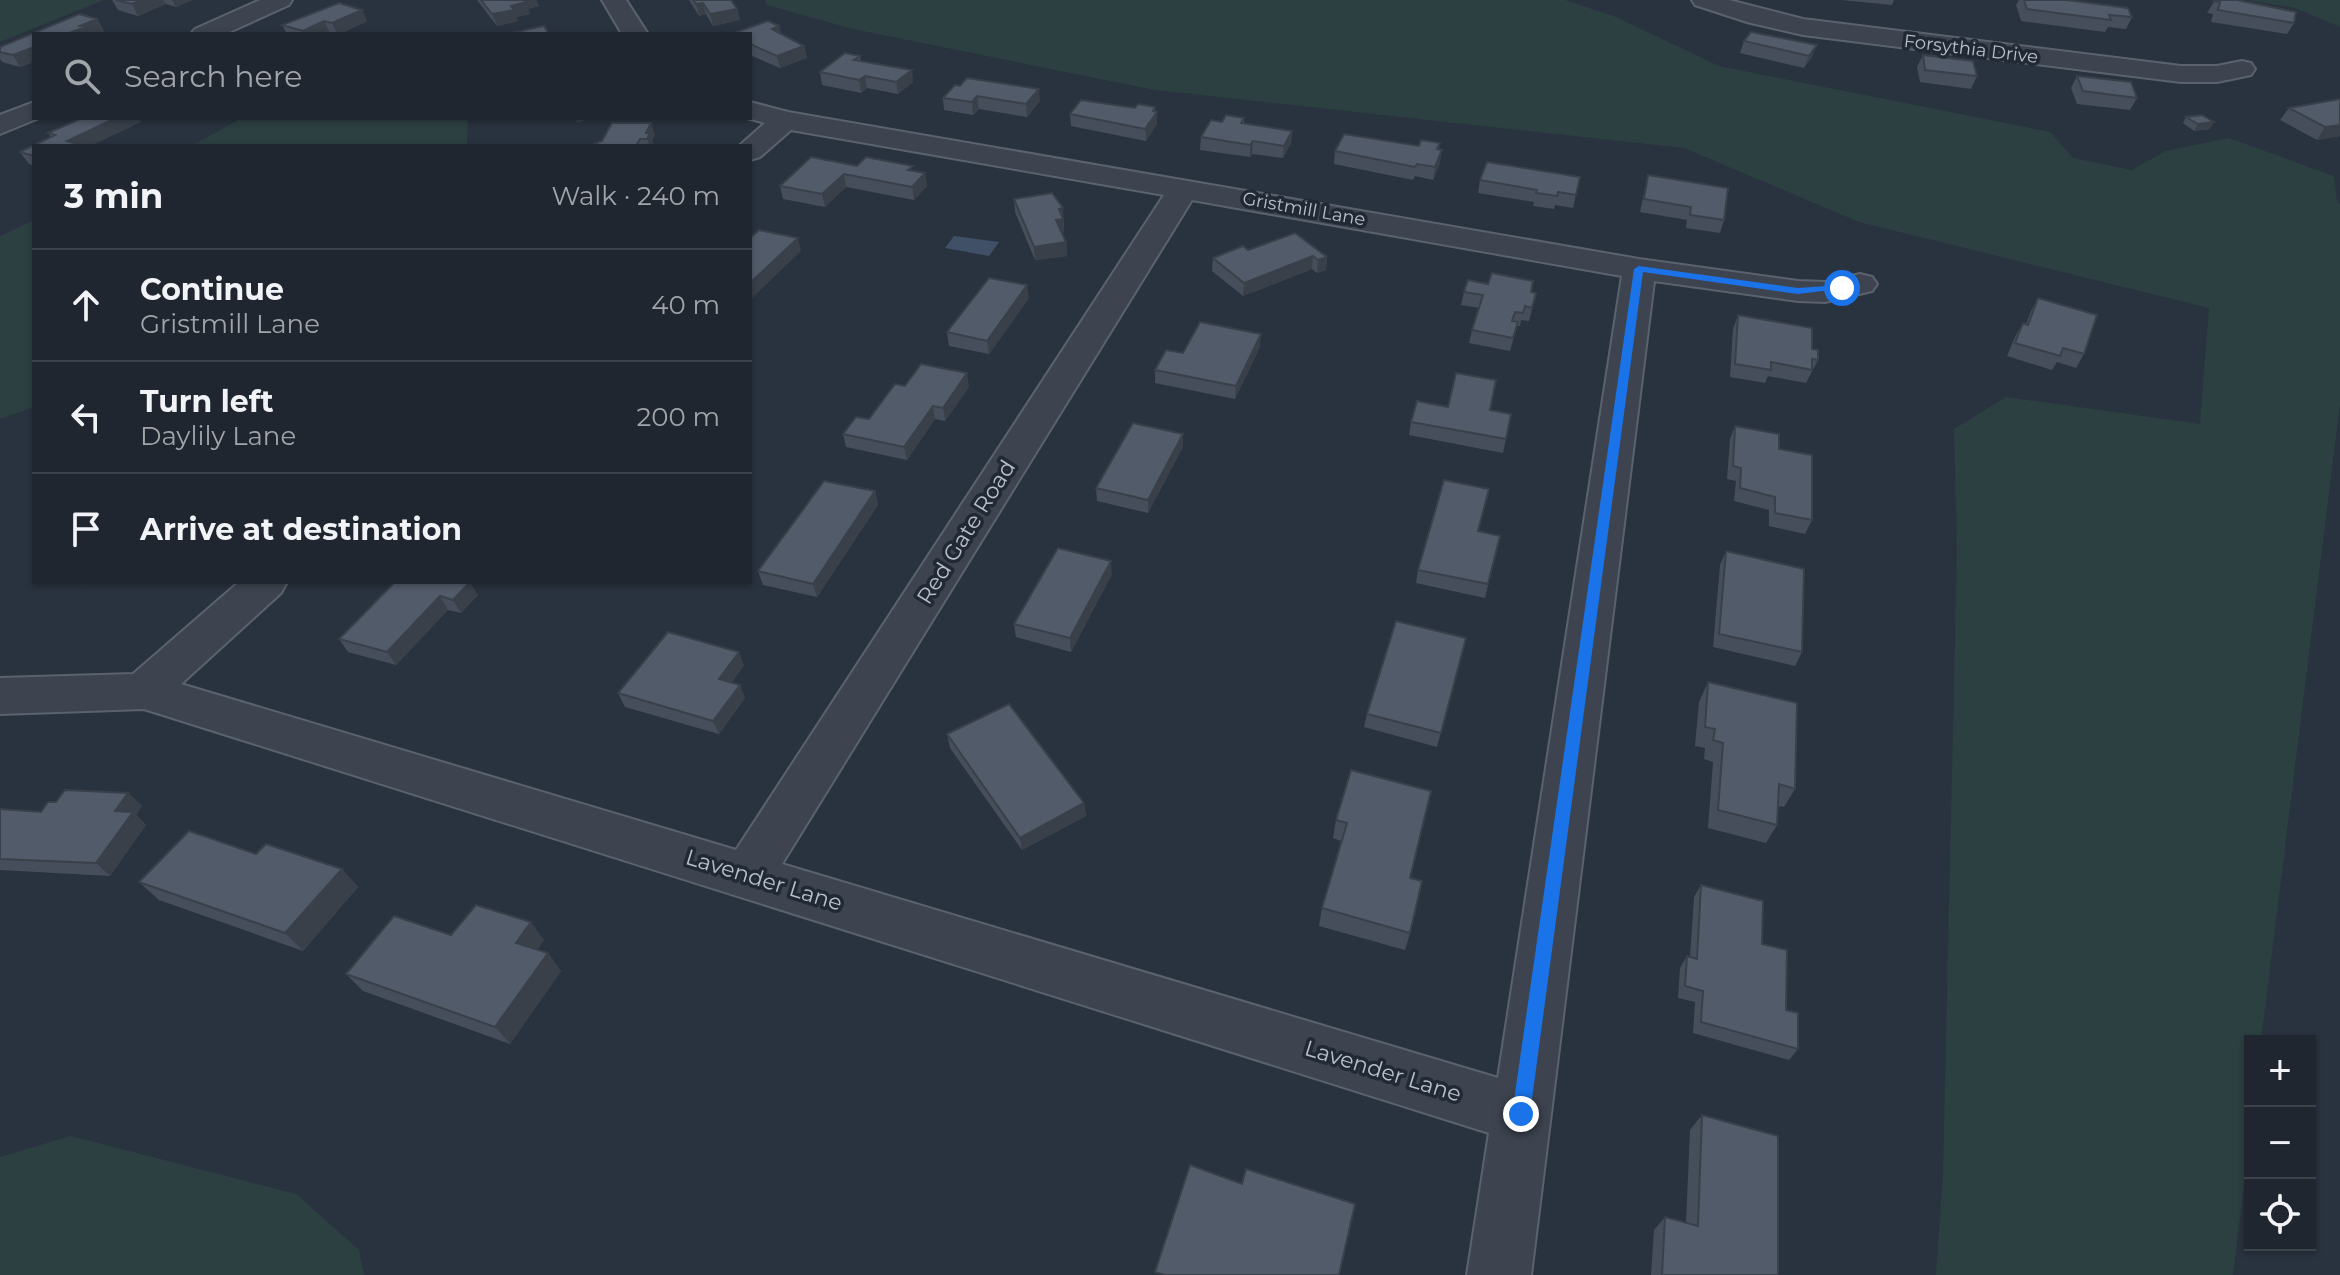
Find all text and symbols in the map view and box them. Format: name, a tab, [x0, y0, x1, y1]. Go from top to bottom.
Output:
street label: Forsythia Drive	[1903, 30, 2039, 68]
search box	[32, 32, 752, 120]
icon: search	[60, 54, 104, 98]
text: Search here	[124, 58, 302, 95]
text: 3 min	[64, 175, 163, 217]
text: Walk · 240 m	[552, 180, 720, 212]
street label: Gristmill Lane	[1241, 187, 1367, 231]
route start	[1824, 270, 1860, 306]
text: Continue	[140, 271, 284, 308]
icon: ahead	[64, 283, 108, 327]
text: 40 m	[651, 289, 720, 321]
text: Gristmill Lane	[140, 308, 320, 340]
text: Turn left	[140, 383, 273, 420]
icon: left	[64, 395, 108, 439]
text: 200 m	[636, 401, 720, 433]
text: Daylily Lane	[140, 420, 296, 452]
street label: Red Gate Road	[911, 455, 1021, 609]
icon: arrive	[64, 507, 108, 551]
text: Arrive at destination	[140, 511, 462, 548]
street label: Lavender Lane	[682, 843, 846, 917]
street label: Lavender Lane	[1301, 1034, 1465, 1108]
map controls	[2244, 1035, 2316, 1251]
button: +	[2244, 1035, 2316, 1107]
route end	[1503, 1096, 1539, 1132]
button: −	[2244, 1107, 2316, 1179]
button: locate	[2244, 1179, 2316, 1251]

